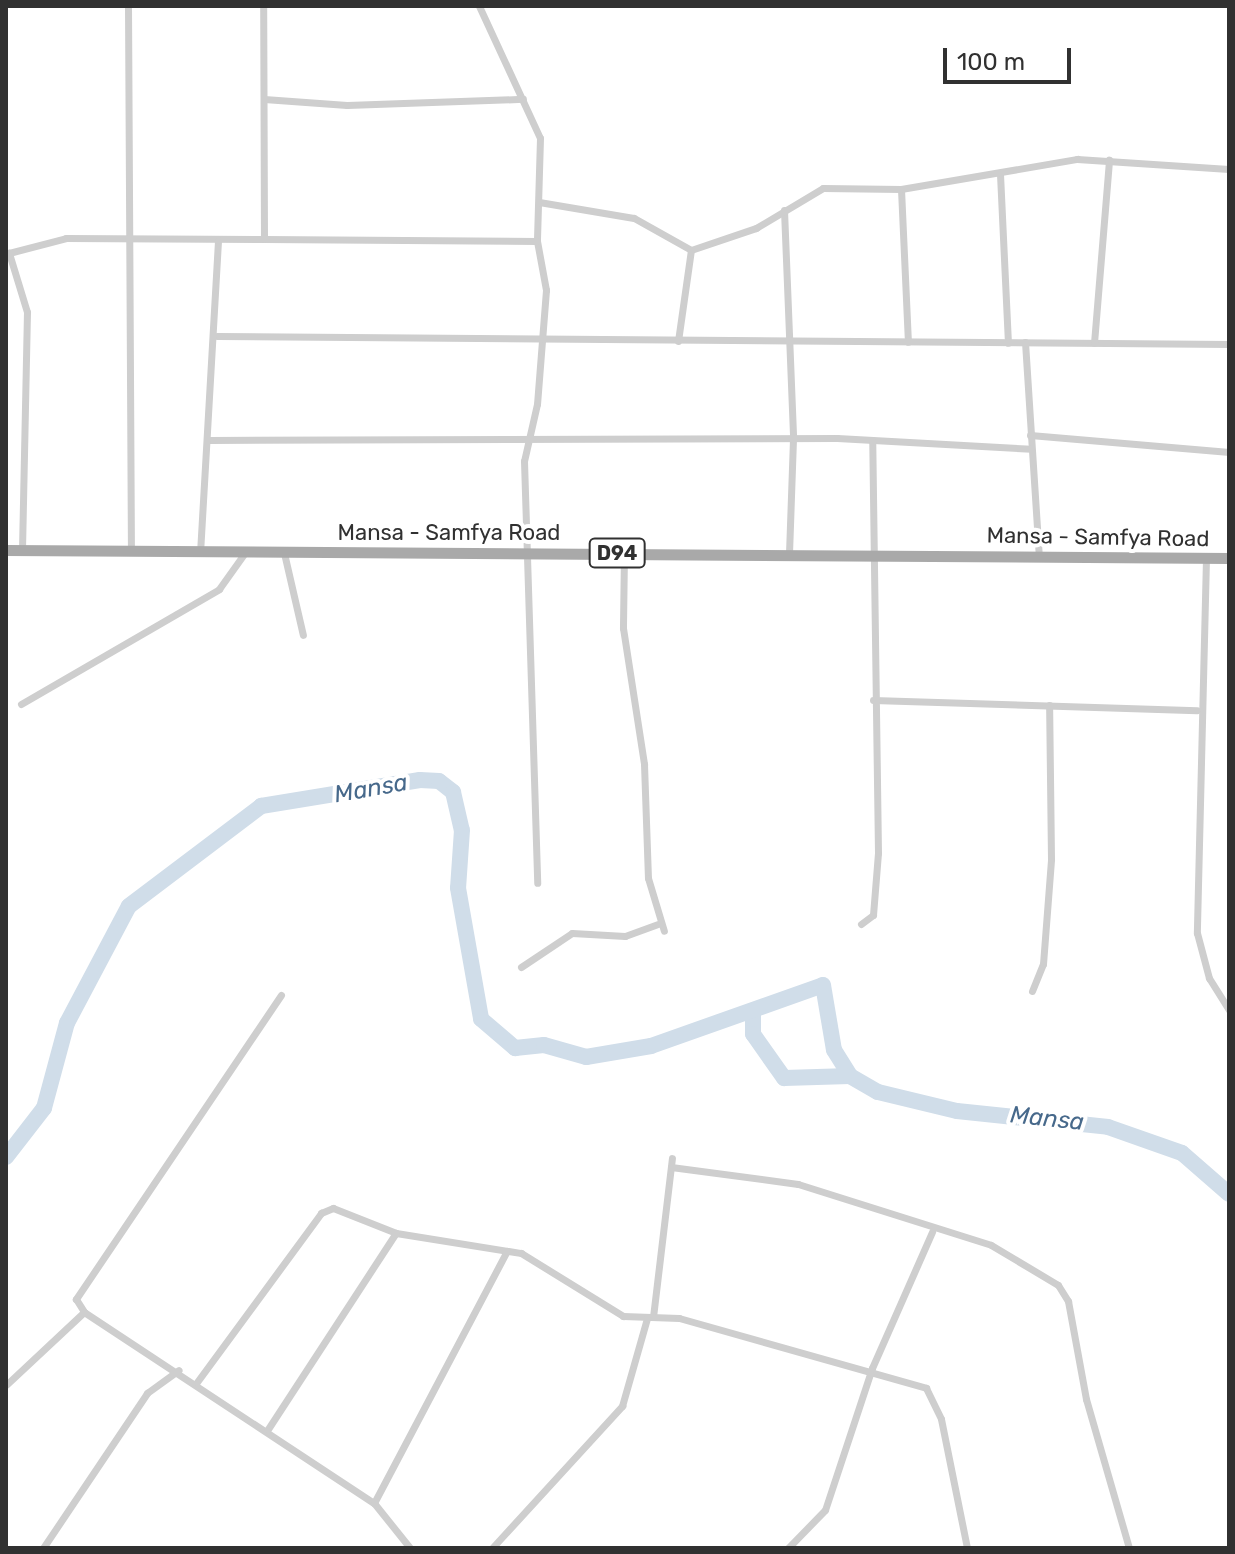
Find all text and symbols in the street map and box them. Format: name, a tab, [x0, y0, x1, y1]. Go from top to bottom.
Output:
scale bar	[947, 32, 1075, 82]
text: 100 m	[957, 48, 1025, 76]
street label: Mansa - Samfya Road	[338, 520, 560, 546]
street label: Mansa - Samfya Road	[986, 522, 1210, 552]
road number: D94	[587, 537, 647, 569]
water label: Mansa	[332, 768, 410, 810]
water label: Mansa	[1009, 1101, 1085, 1137]

